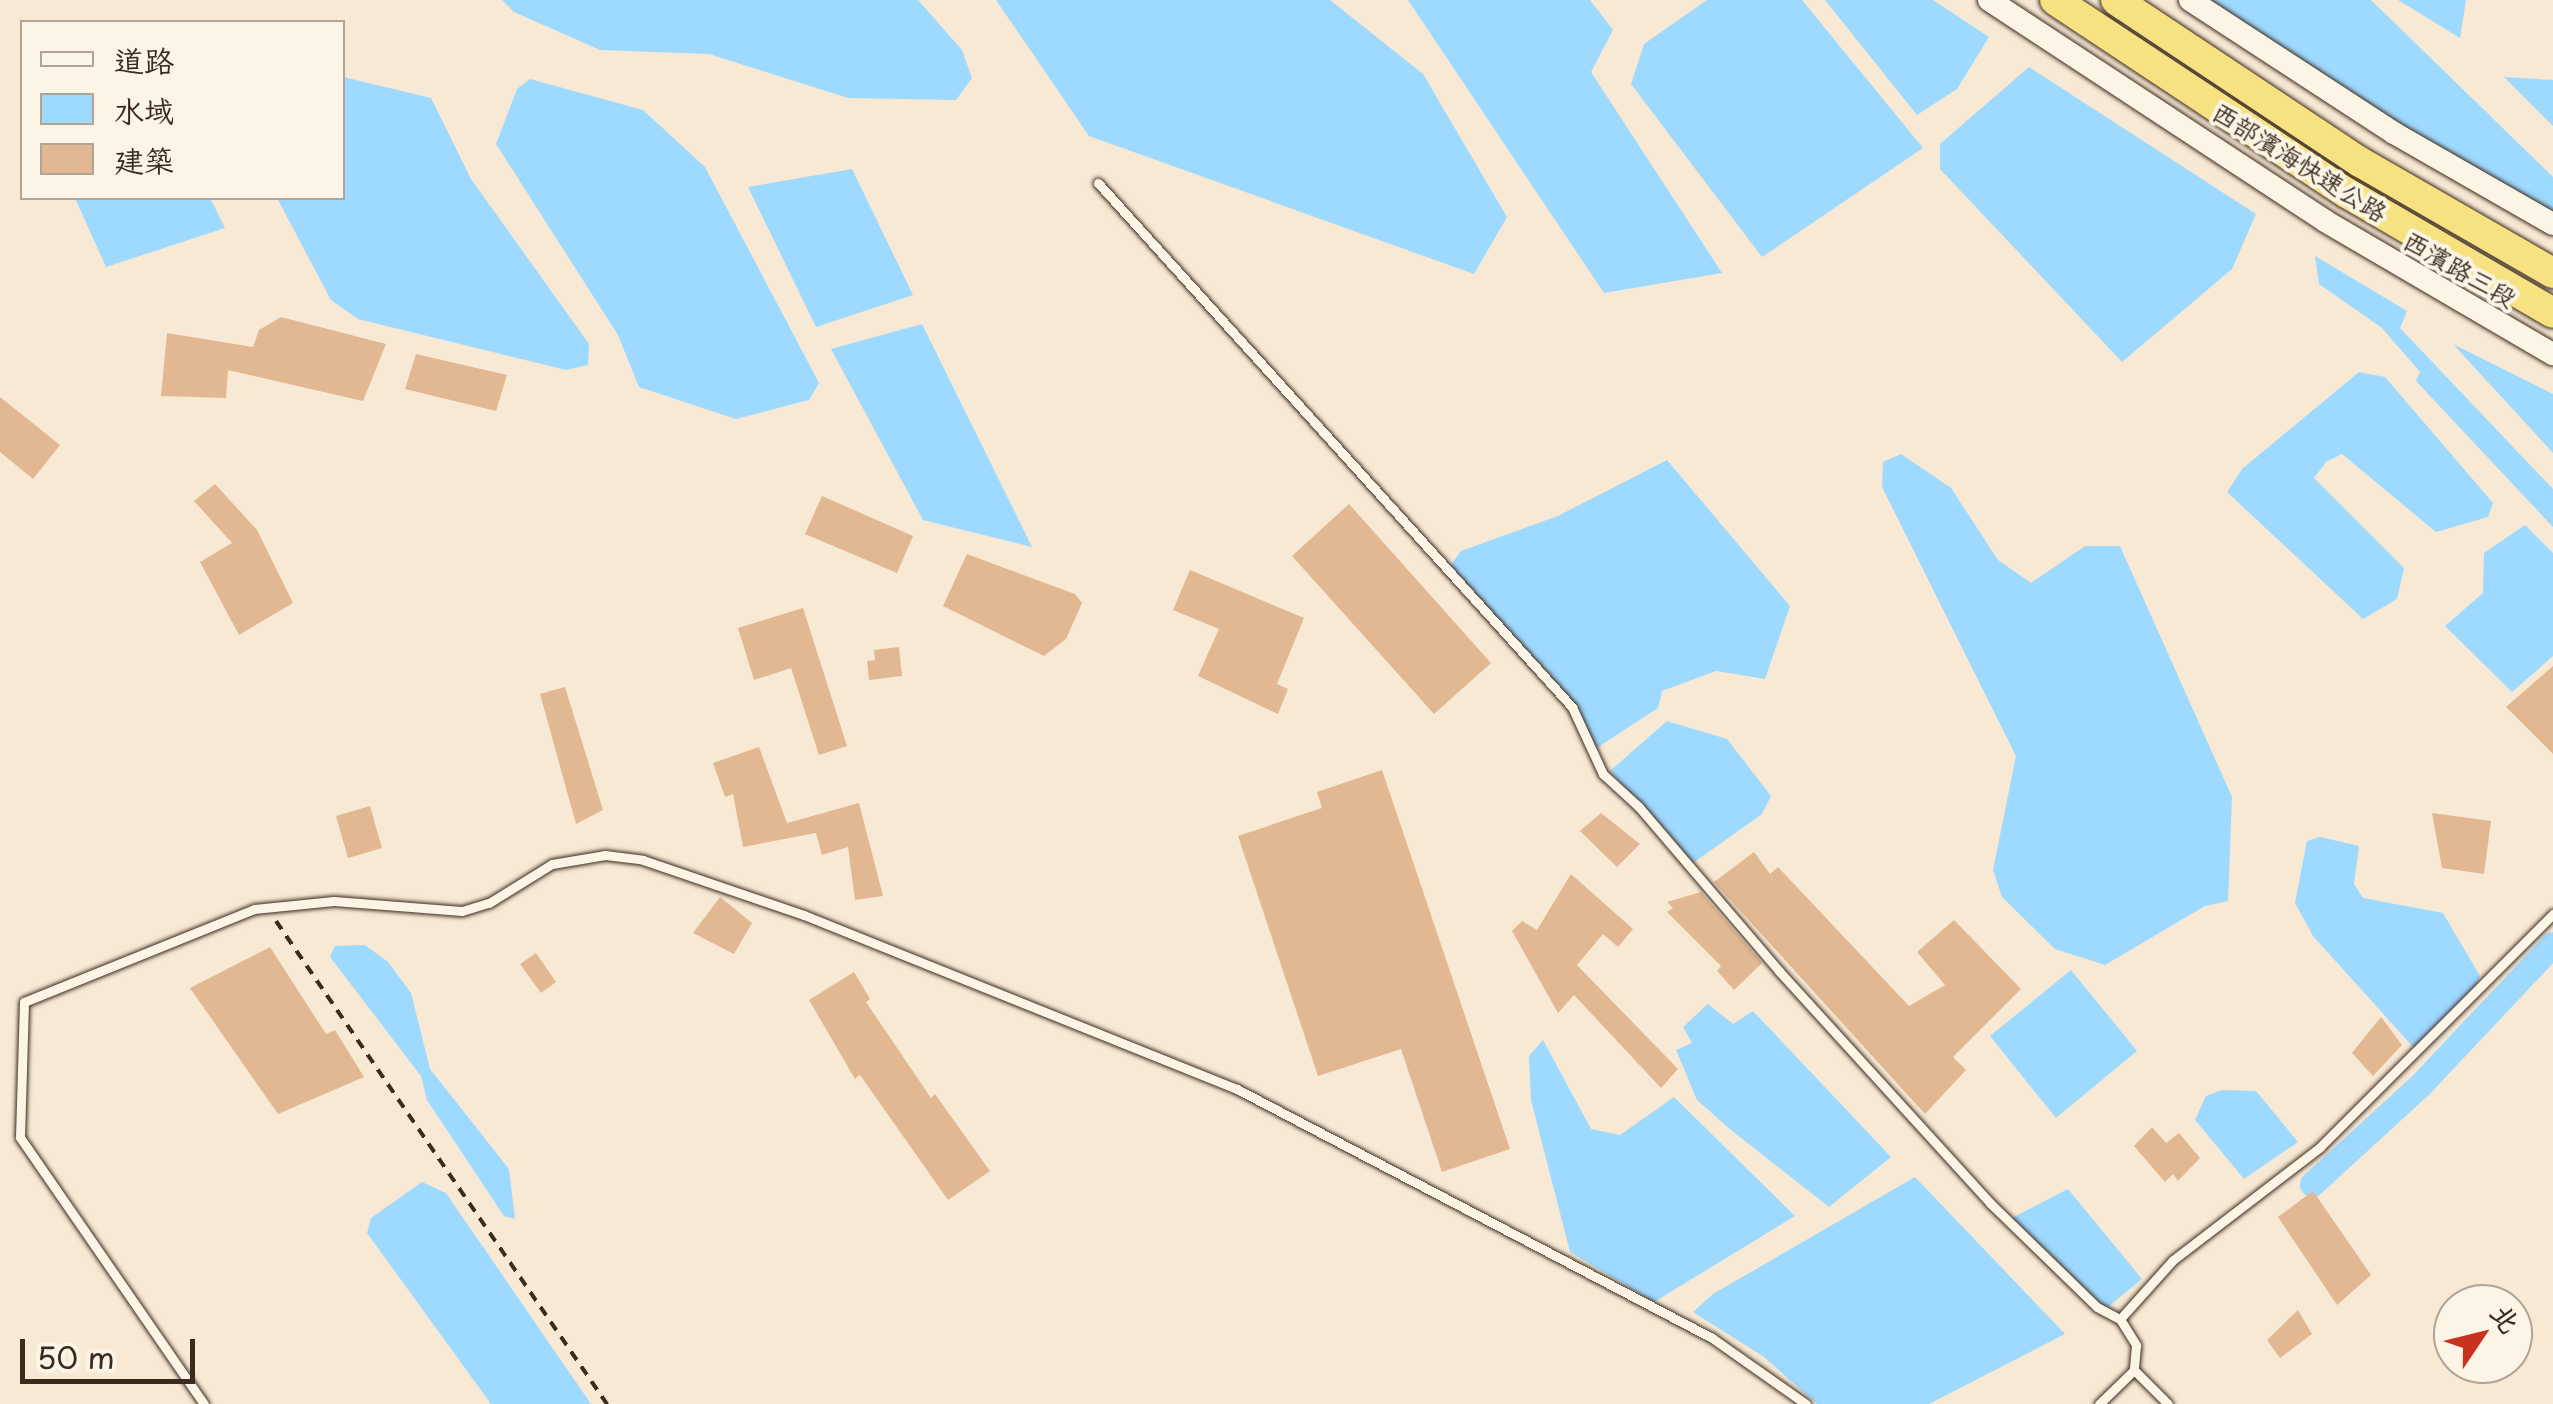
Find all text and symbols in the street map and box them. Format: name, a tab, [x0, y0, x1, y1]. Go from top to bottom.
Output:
legend	[20, 20, 345, 200]
text: 道路	[114, 37, 174, 82]
text: 水域	[114, 87, 174, 132]
street label: 西部濱海快速公路	[2207, 96, 2393, 228]
text: 建築	[114, 137, 174, 182]
street label: 西濱路三段	[2398, 225, 2522, 313]
north arrow	[2433, 1284, 2533, 1384]
text: 北	[2481, 1294, 2532, 1341]
scale bar	[25, 1319, 200, 1381]
text: 50 m	[37, 1334, 115, 1379]

